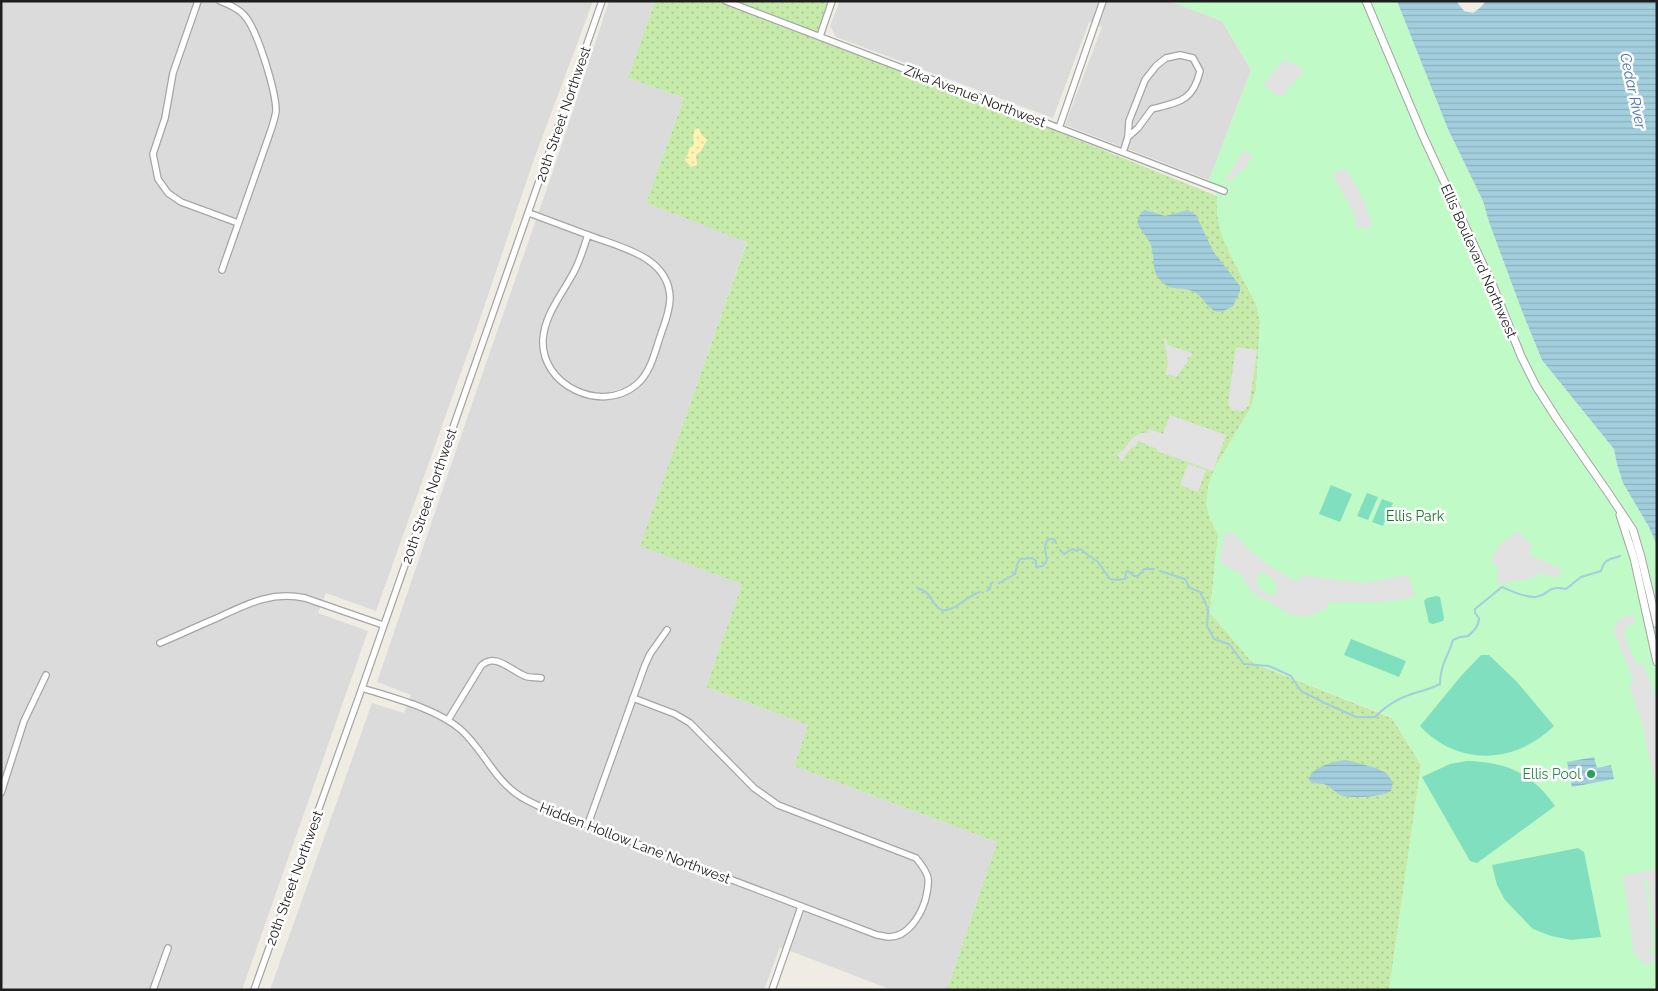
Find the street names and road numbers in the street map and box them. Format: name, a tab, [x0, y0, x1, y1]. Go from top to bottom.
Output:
street label: 20th Street Northwest	[532, 44, 594, 184]
street label: Zika Avenue Northwest	[902, 62, 1048, 130]
street label: Ellis Boulevard Northwest	[1438, 182, 1520, 341]
street label: 20th Street Northwest	[398, 426, 460, 566]
street label: Hidden Hollow Lane Northwest	[538, 799, 733, 887]
street label: 20th Street Northwest	[262, 808, 326, 947]

